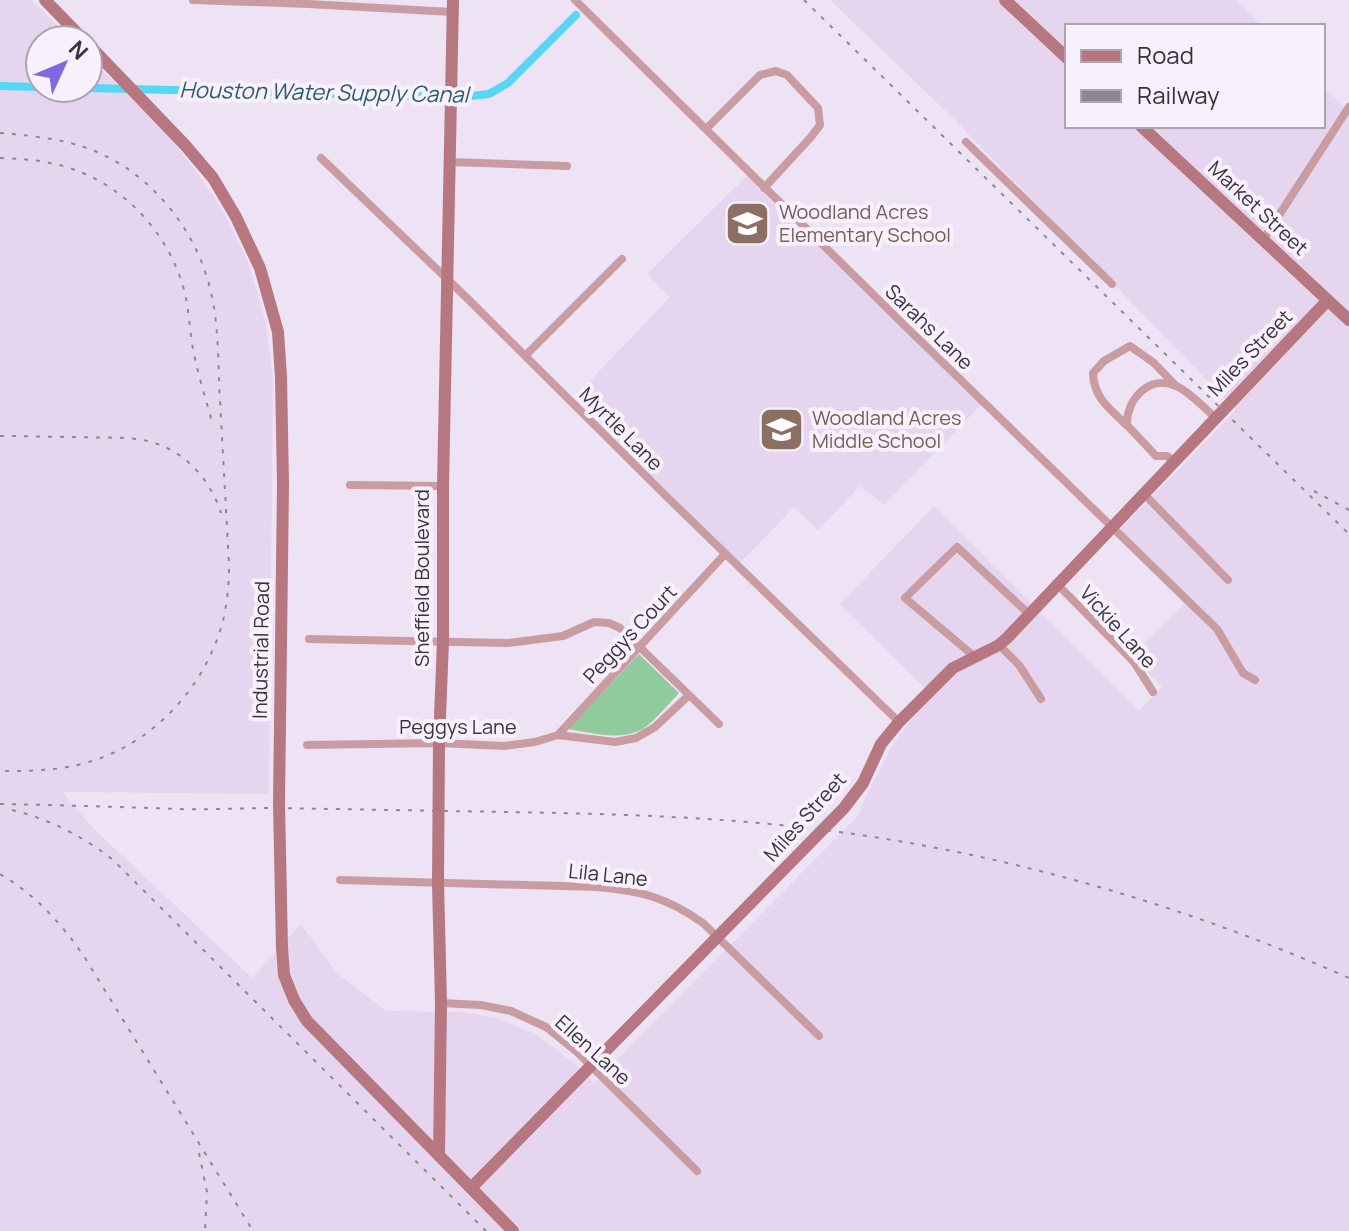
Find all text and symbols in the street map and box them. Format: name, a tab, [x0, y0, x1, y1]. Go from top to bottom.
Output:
north arrow	[24, 24, 104, 104]
legend	[1065, 24, 1325, 128]
text: N	[62, 34, 95, 66]
text: Road	[1137, 38, 1194, 71]
water label: Houston Water Supply Canal	[179, 74, 472, 110]
text: Railway	[1137, 78, 1220, 111]
street label: Market Street	[1203, 154, 1314, 261]
place label: Woodland Acres Elementary School	[779, 198, 951, 248]
school or university icon: Woodland Acres Elementary School	[724, 200, 772, 248]
street label: Sarahs Lane	[879, 278, 979, 375]
street label: Miles Street	[1201, 303, 1298, 402]
street label: Myrtle Lane	[574, 381, 669, 476]
place label: Woodland Acres Middle School	[812, 404, 961, 454]
school or university icon: Woodland Acres Middle School	[757, 405, 805, 453]
street label: Sheffield Boulevard	[408, 489, 435, 667]
street label: Peggys Court	[577, 578, 682, 689]
street label: Vickie Lane	[1074, 580, 1163, 674]
street label: Industrial Road	[246, 581, 275, 719]
street label: Peggys Lane	[399, 713, 517, 740]
street label: Miles Street	[757, 766, 852, 867]
street label: Lila Lane	[567, 857, 649, 892]
street label: Ellen Lane	[550, 1009, 637, 1091]

